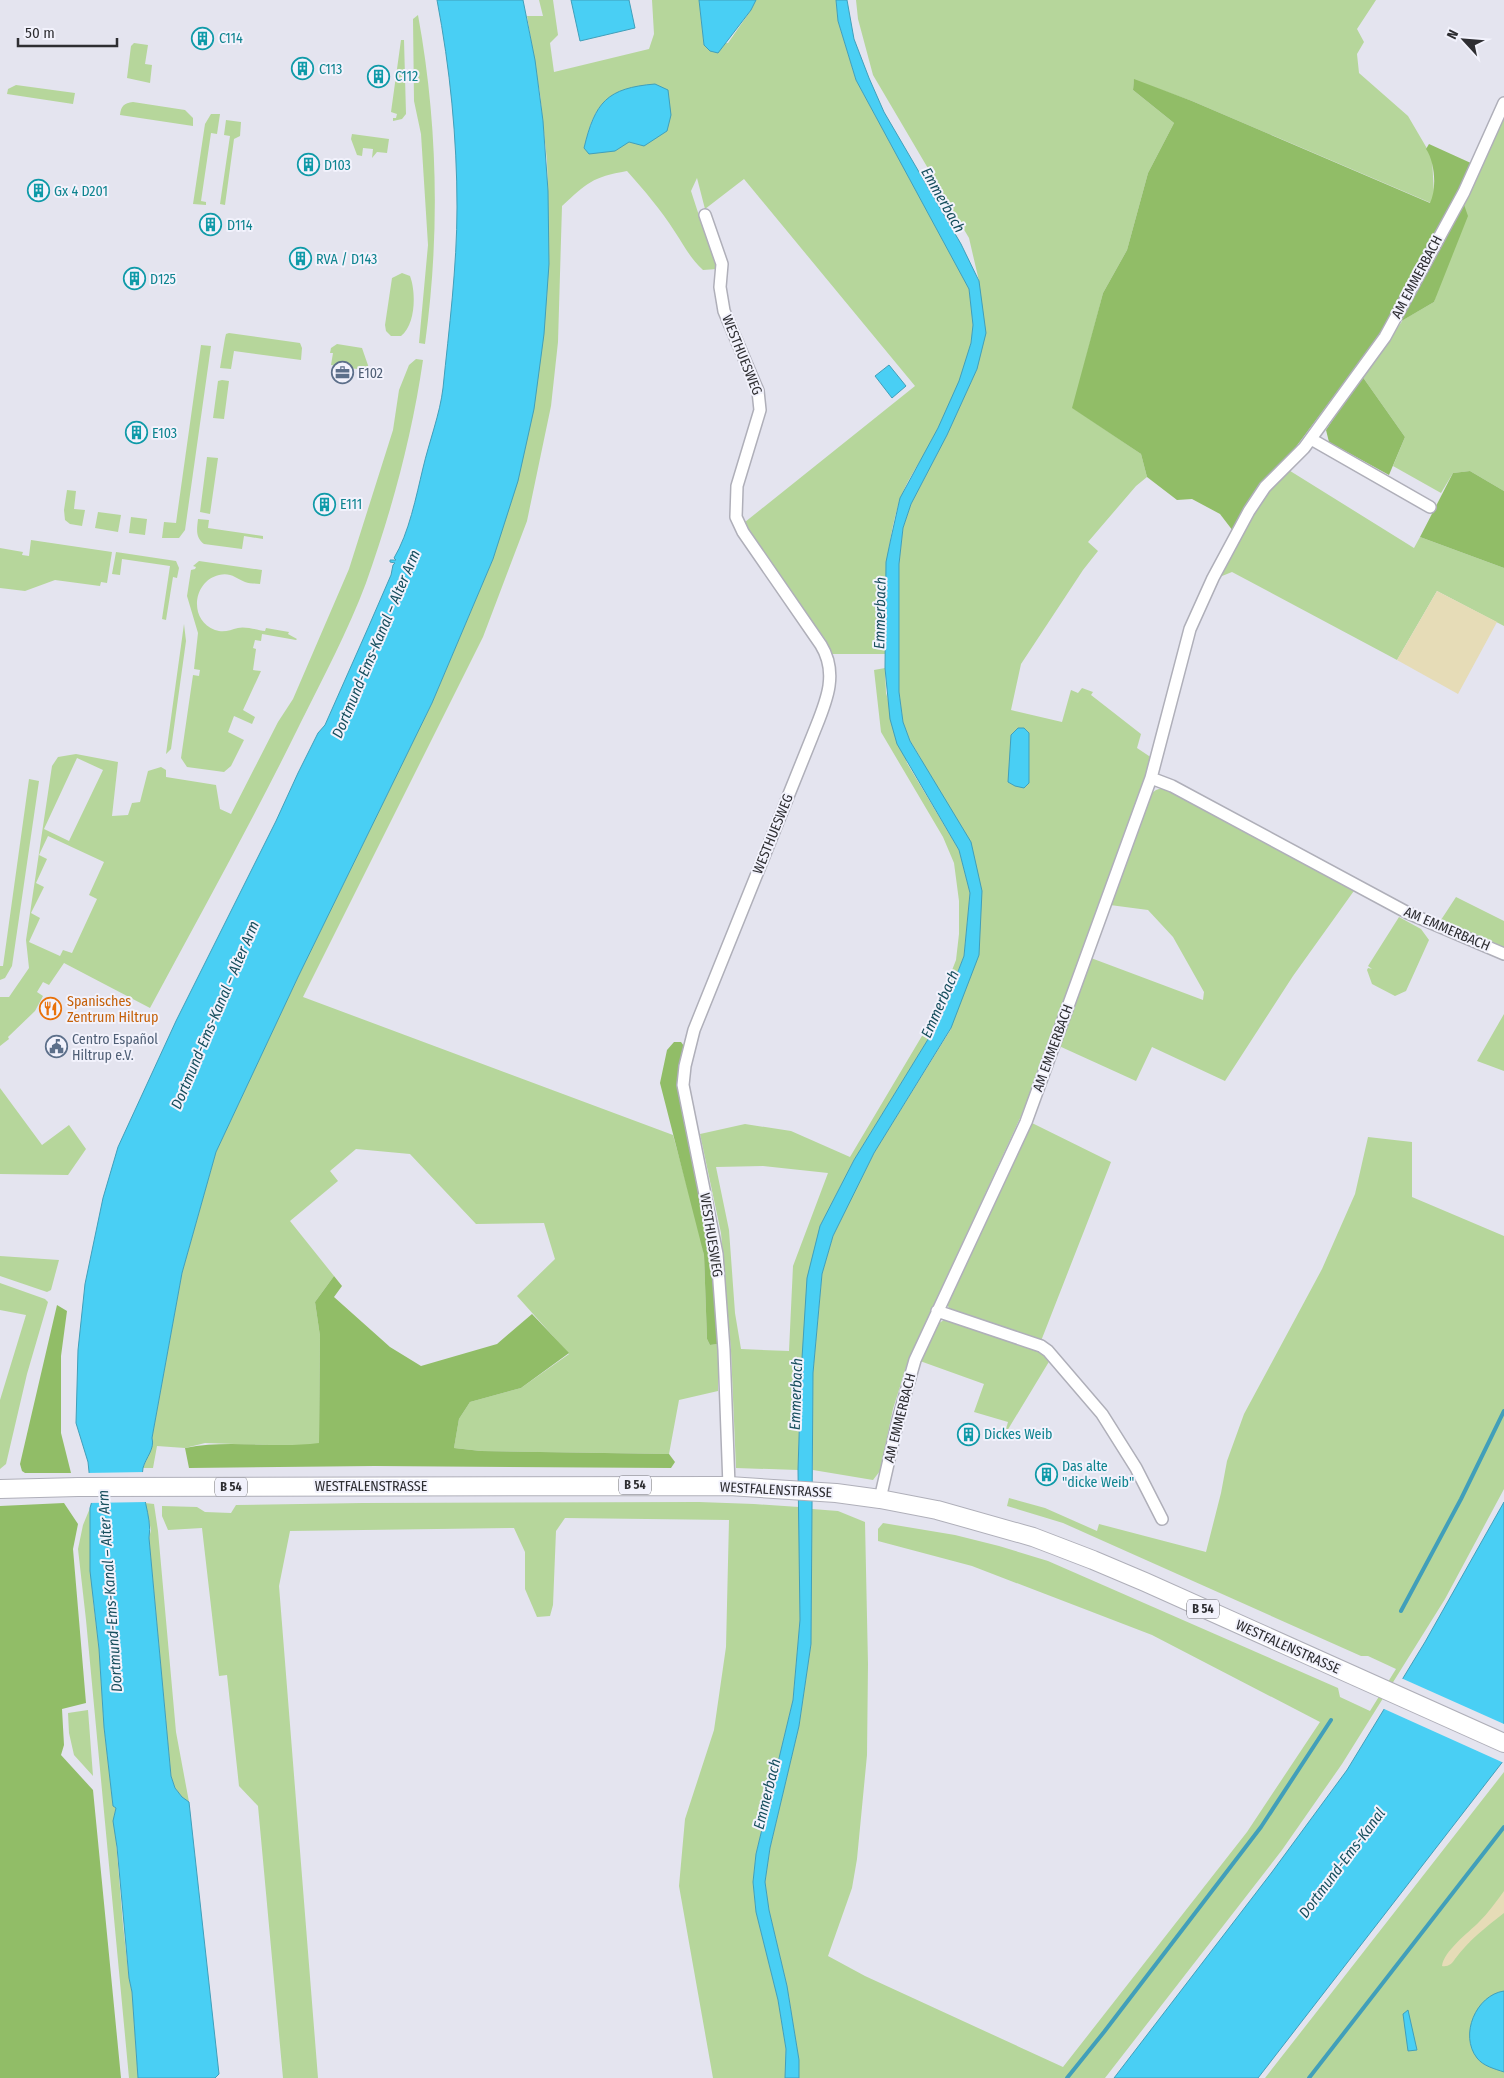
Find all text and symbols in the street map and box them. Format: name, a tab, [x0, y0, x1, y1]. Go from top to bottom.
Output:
scale bar	[18, 15, 116, 47]
north arrow	[1439, 15, 1489, 65]
text: 50 m	[25, 24, 55, 42]
building icon: C114	[191, 26, 215, 50]
text: N	[1443, 27, 1462, 42]
place label: C114	[219, 30, 243, 47]
building icon: C113	[291, 57, 315, 81]
place label: C113	[319, 61, 342, 78]
building icon: C112	[367, 64, 391, 88]
place label: C112	[395, 68, 418, 85]
building icon: D103	[296, 153, 320, 177]
place label: D103	[324, 157, 351, 174]
water label: Emmerbach	[917, 164, 969, 236]
building icon: Gx 4 D201	[26, 179, 50, 203]
place label: Gx 4 D201	[54, 183, 108, 200]
building icon: D114	[199, 213, 223, 237]
place label: D114	[227, 217, 253, 234]
street label: AM EMMERBACH	[1388, 233, 1446, 321]
building icon: RVA / D143	[288, 247, 312, 271]
place label: RVA / D143	[316, 251, 377, 268]
building icon: D125	[122, 267, 146, 291]
place label: D125	[150, 271, 176, 288]
street label: WESTHUESWEG	[718, 312, 766, 398]
office icon: E102	[330, 361, 354, 385]
place label: E102	[358, 365, 383, 382]
building icon: E103	[124, 421, 148, 445]
place label: E103	[152, 425, 177, 442]
building icon: E111	[312, 492, 336, 516]
place label: E111	[340, 496, 362, 513]
water label: Dortmund-Ems-Kanal – Alter Arm	[328, 547, 424, 741]
water label: Emmerbach	[870, 577, 890, 649]
street label: WESTHUESWEG	[749, 791, 797, 877]
street label: AM EMMERBACH	[1401, 903, 1493, 955]
water label: Dortmund-Ems-Kanal – Alter Arm	[167, 918, 263, 1112]
water label: Emmerbach	[917, 967, 963, 1041]
place label: Spanisches Zentrum Hiltrup	[67, 993, 158, 1026]
restaurant icon: Spanisches Zentrum Hiltrup	[39, 997, 63, 1021]
street label: AM EMMERBACH	[1029, 1002, 1077, 1094]
place label: Centro Español Hiltrup e.V.	[72, 1031, 158, 1064]
public building icon: Centro Español Hiltrup e.V.	[44, 1035, 68, 1059]
street label: WESTHUESWEG	[696, 1192, 726, 1278]
water label: Emmerbach	[786, 1358, 806, 1430]
street label: AM EMMERBACH	[881, 1371, 919, 1465]
building icon: Dickes Weib	[956, 1422, 980, 1446]
place label: Dickes Weib	[984, 1426, 1052, 1443]
place label: Das alte "dicke Weib"	[1062, 1458, 1134, 1491]
building icon: Das alte "dicke Weib"	[1034, 1462, 1058, 1486]
road number: B 54	[619, 1476, 651, 1494]
road number: B 54	[215, 1478, 247, 1496]
street label: WESTFALENSTRASSE	[315, 1478, 428, 1495]
street label: WESTFALENSTRASSE	[719, 1479, 833, 1501]
water label: Dortmund-Ems-Kanal – Alter Arm	[94, 1489, 126, 1693]
road number: B 54	[1187, 1600, 1219, 1618]
street label: WESTFALENSTRASSE	[1233, 1616, 1343, 1678]
water label: Emmerbach	[750, 1757, 784, 1831]
water label: Dortmund-Ems-Kanal	[1295, 1805, 1389, 1921]

